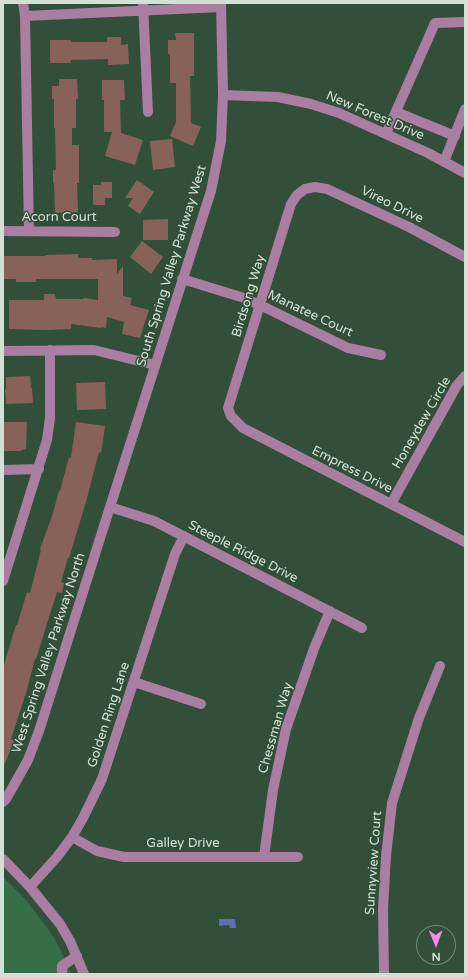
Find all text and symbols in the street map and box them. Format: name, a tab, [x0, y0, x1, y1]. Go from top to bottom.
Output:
street label: New Forest Drive	[324, 88, 426, 144]
street label: South Spring Valley Parkway West	[134, 163, 210, 369]
street label: Vireo Drive	[358, 183, 426, 227]
street label: Acorn Court	[21, 210, 97, 226]
street label: Birdsong Way	[229, 253, 269, 339]
street label: Manatee Court	[265, 287, 355, 341]
street label: Honeydew Circle	[389, 374, 455, 472]
street label: Empress Drive	[309, 443, 395, 497]
street label: Steeple Ridge Drive	[185, 518, 301, 586]
street label: West Spring Valley Parkway North	[9, 551, 89, 755]
street label: Golden Ring Lane	[85, 660, 133, 770]
street label: Chessman Way	[256, 681, 296, 775]
street label: Sunnyview Court	[363, 810, 385, 916]
street label: Galley Drive	[146, 836, 220, 852]
north arrow	[416, 925, 456, 965]
text: N	[432, 950, 441, 963]

